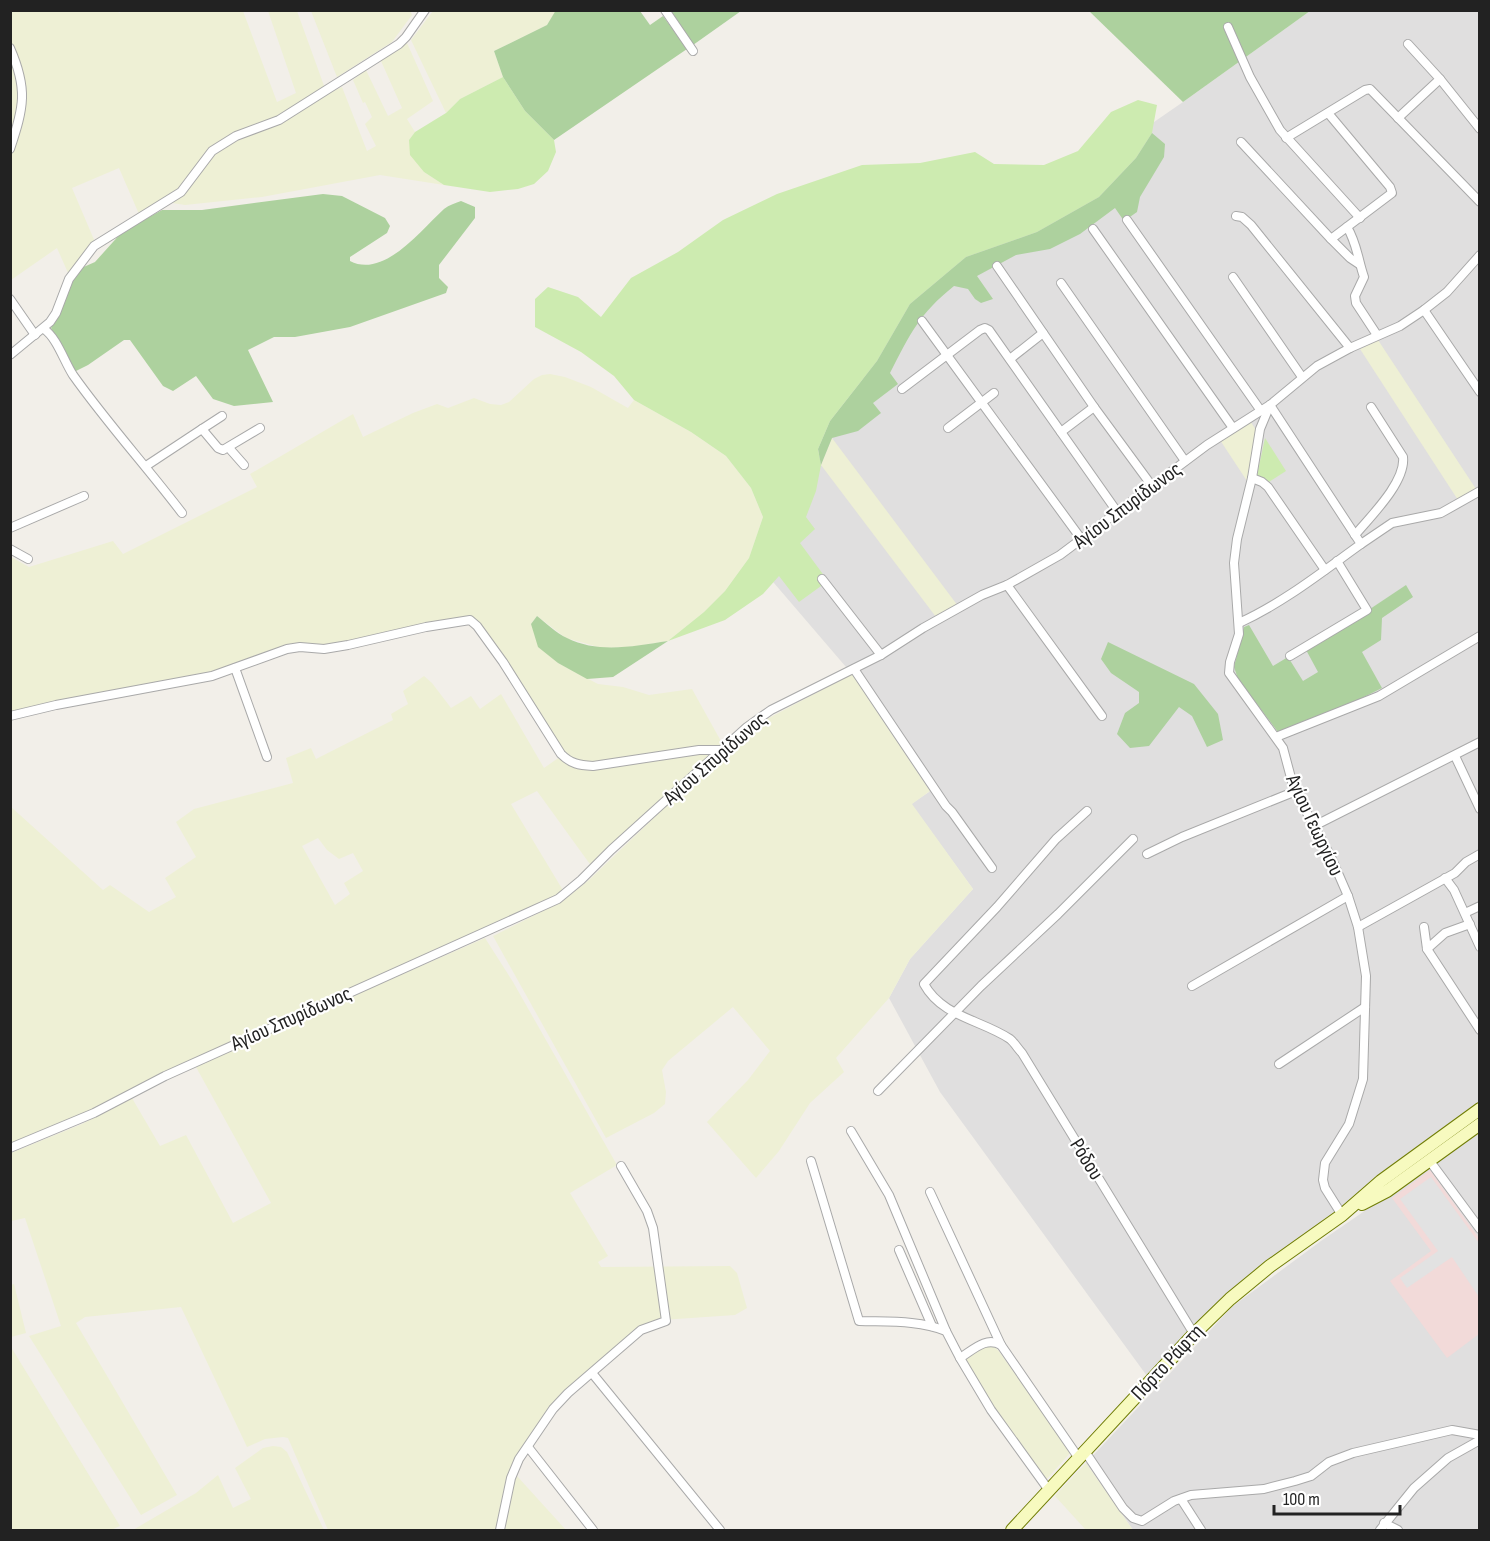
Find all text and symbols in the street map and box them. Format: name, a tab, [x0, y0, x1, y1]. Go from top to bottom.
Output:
street label: Αγίου Σπυρίδωνος	[1067, 457, 1186, 555]
street label: Αγίου Σπυρίδωνος	[658, 707, 772, 811]
street label: Αγίου Γεωργίου	[1280, 770, 1349, 880]
street label: Αγίου Σπυρίδωνος	[226, 981, 355, 1057]
street label: Ρόδου	[1064, 1134, 1109, 1184]
street label: Πόρτο Ράφτη	[1126, 1319, 1209, 1406]
scale bar	[1274, 1478, 1400, 1516]
text: 100 m	[1283, 1489, 1320, 1510]

